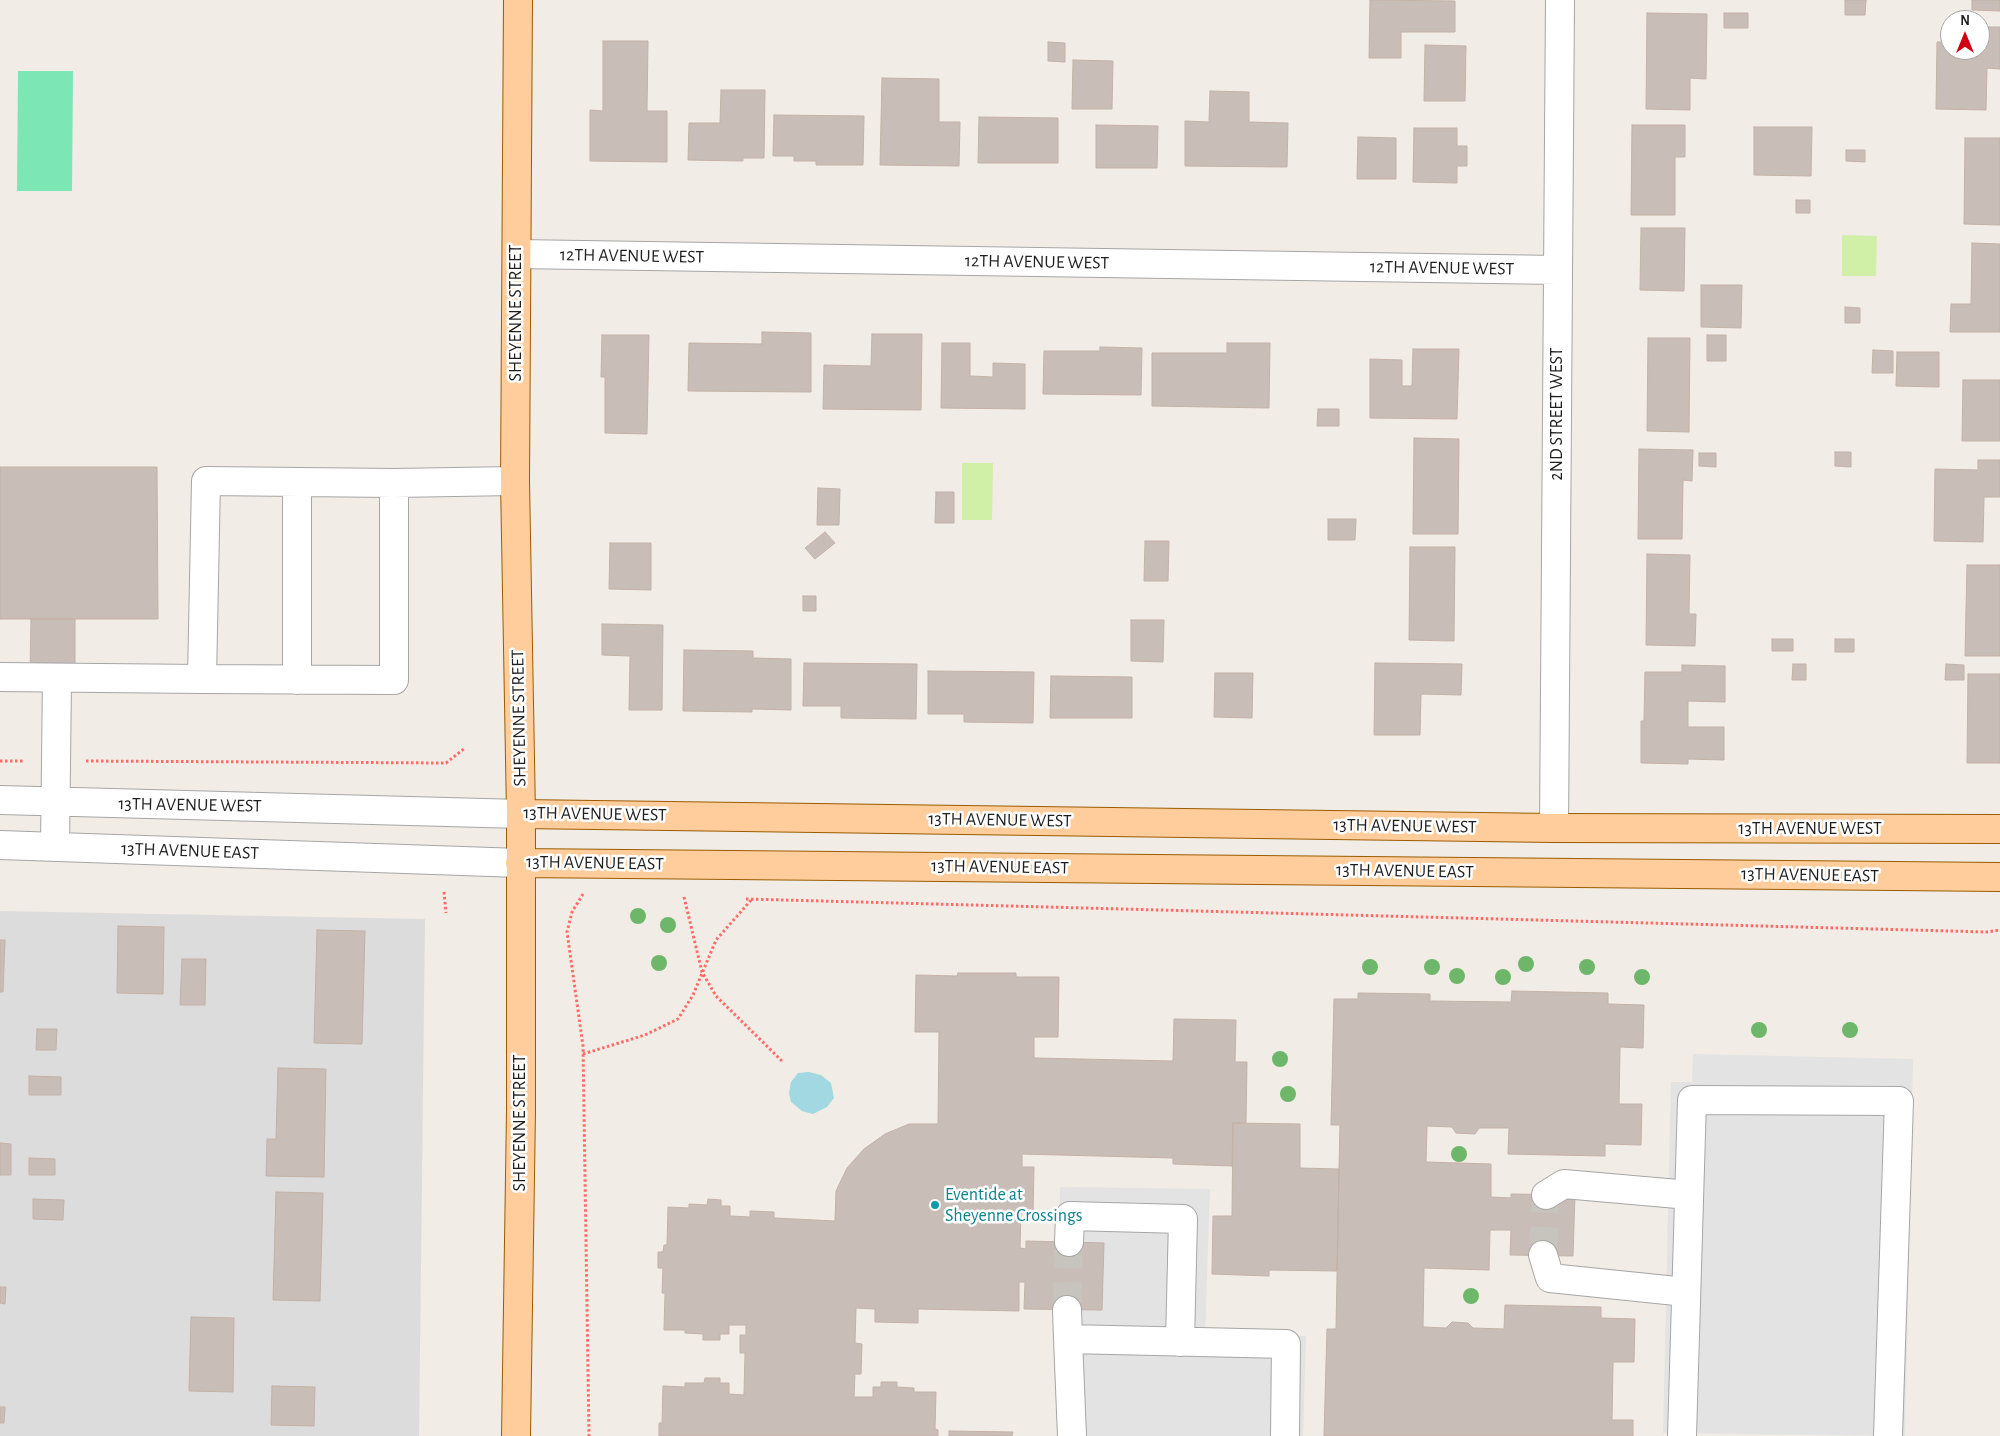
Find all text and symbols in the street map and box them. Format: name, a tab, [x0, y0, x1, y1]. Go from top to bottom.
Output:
north arrow	[1940, 10, 1990, 60]
text: N	[1960, 14, 1970, 28]
street label: SHEYENNE STREET	[505, 244, 527, 382]
street label: 12TH AVENUE WEST	[560, 244, 704, 268]
street label: 12TH AVENUE WEST	[965, 250, 1109, 274]
street label: 12TH AVENUE WEST	[1370, 256, 1514, 280]
street label: 2ND STREET WEST	[1546, 347, 1568, 481]
street label: SHEYENNE STREET	[507, 649, 531, 787]
street label: 13TH AVENUE WEST	[118, 793, 262, 817]
street label: 13TH AVENUE WEST	[523, 802, 667, 826]
street label: 13TH AVENUE WEST	[928, 808, 1072, 832]
street label: 13TH AVENUE WEST	[1333, 814, 1477, 838]
street label: 13TH AVENUE WEST	[1738, 818, 1882, 840]
street label: 13TH AVENUE EAST	[121, 838, 259, 864]
street label: 13TH AVENUE EAST	[526, 851, 664, 875]
street label: 13TH AVENUE EAST	[931, 855, 1069, 879]
street label: 13TH AVENUE EAST	[1336, 859, 1474, 883]
street label: 13TH AVENUE EAST	[1741, 863, 1879, 887]
street label: SHEYENNE STREET	[509, 1054, 531, 1192]
place label: Eventide at Sheyenne Crossings	[945, 1184, 1082, 1226]
marker: Eventide at Sheyenne Crossings	[929, 1199, 941, 1211]

